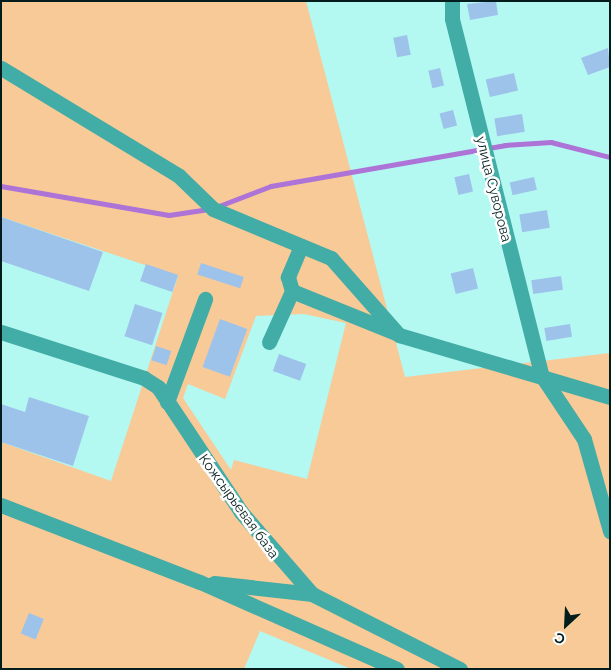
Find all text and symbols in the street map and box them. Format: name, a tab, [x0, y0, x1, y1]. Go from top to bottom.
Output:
street label: улица Суворова	[473, 134, 515, 244]
street label: Кожсырьевая база	[196, 451, 282, 561]
north arrow	[541, 600, 591, 650]
text: С	[552, 629, 567, 648]

